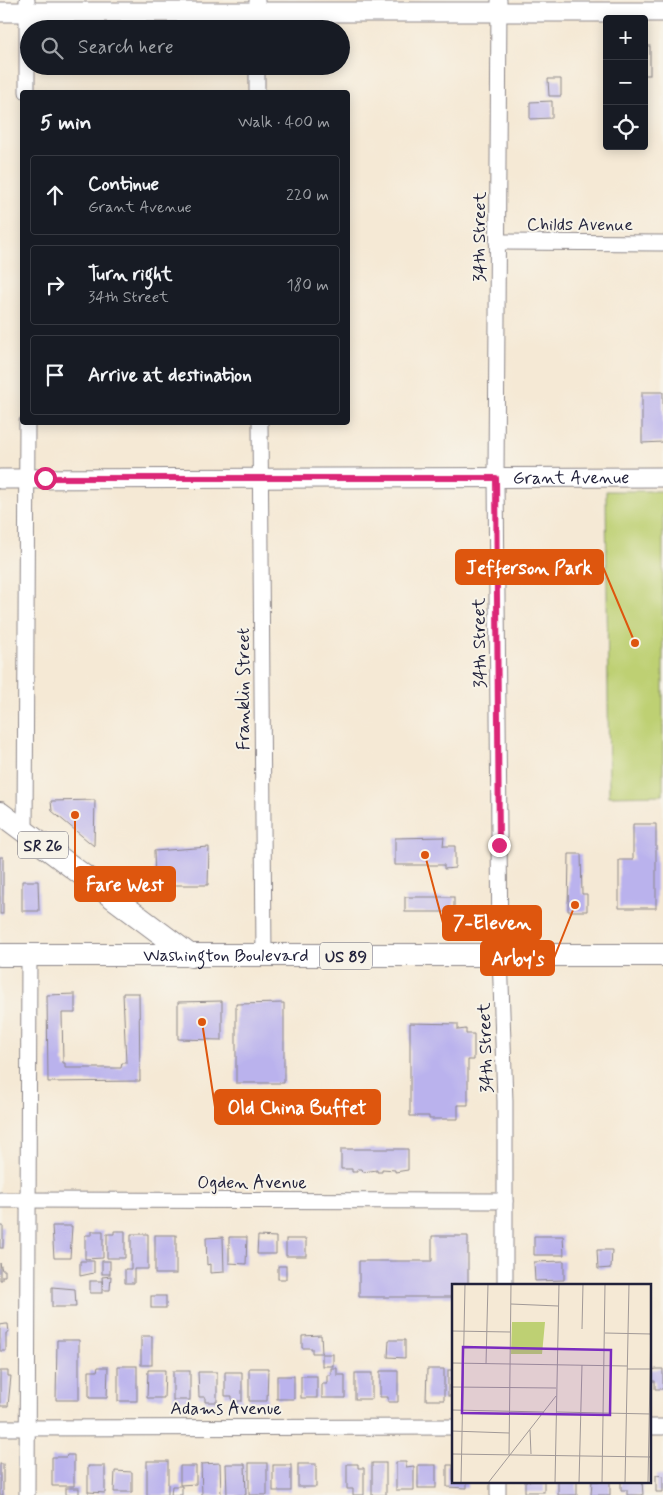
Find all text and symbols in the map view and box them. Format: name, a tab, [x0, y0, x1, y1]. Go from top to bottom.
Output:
map controls	[603, 15, 648, 150]
button: +	[603, 15, 648, 60]
search box	[20, 20, 350, 75]
icon: search	[38, 34, 66, 62]
text: Search here	[78, 35, 174, 60]
button: −	[603, 60, 648, 105]
button: locate	[603, 105, 648, 150]
text: 5 min	[40, 109, 92, 137]
text: Walk · 400 m	[238, 112, 330, 133]
text: Continue	[88, 172, 159, 197]
icon: ahead	[41, 181, 69, 209]
text: 220 m	[286, 185, 329, 206]
street label: 34th Street	[468, 191, 492, 282]
text: Grant Avenue	[88, 197, 192, 218]
street label: Childs Avenue	[527, 213, 633, 237]
text: Turn right	[88, 262, 172, 287]
icon: right	[41, 271, 69, 299]
text: 180 m	[286, 275, 329, 296]
text: 34th Street	[88, 287, 169, 308]
icon: arrive	[41, 361, 69, 389]
text: Arrive at destination	[88, 363, 252, 388]
street label: Grant Avenue	[513, 466, 629, 490]
route start	[34, 467, 57, 490]
callout: Jefferson Park	[456, 550, 603, 584]
text: Jefferson Park	[466, 556, 593, 581]
street label: 34th Street	[467, 597, 493, 689]
street label: Franklin Street	[232, 627, 256, 750]
road number: SR 26	[18, 832, 68, 858]
route end	[488, 834, 511, 857]
callout: Fare West	[75, 867, 175, 901]
text: Fare West	[86, 873, 165, 898]
callout: 7-Eleven	[443, 906, 541, 940]
text: 7-Eleven	[453, 911, 531, 936]
callout: Arby's	[481, 941, 554, 975]
road number: US 89	[320, 942, 372, 969]
street label: Washington Boulevard	[143, 944, 309, 970]
text: Arby's	[492, 947, 545, 972]
street label: 34th Street	[472, 1002, 500, 1094]
callout: Old China Buffet	[215, 1090, 380, 1124]
text: Old China Buffet	[228, 1096, 366, 1121]
street label: Ogden Avenue	[197, 1171, 307, 1195]
inset map	[452, 1284, 650, 1482]
street label: Adams Avenue	[170, 1397, 282, 1421]

